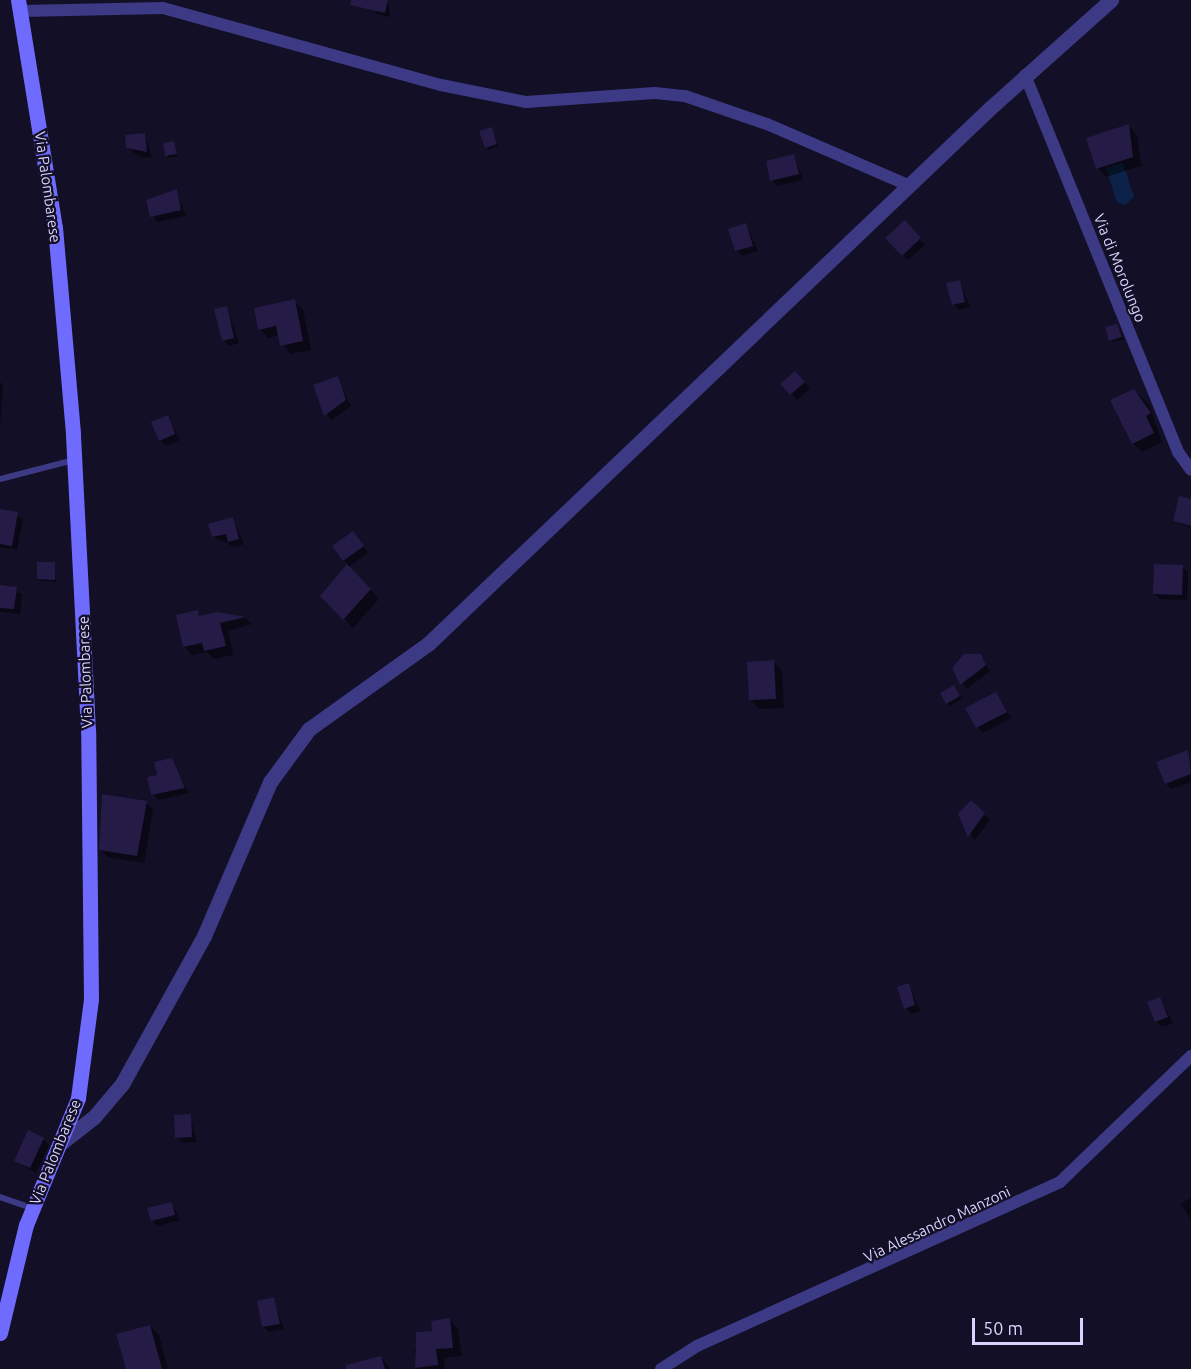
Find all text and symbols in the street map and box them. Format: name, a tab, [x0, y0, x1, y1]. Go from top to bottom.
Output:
street label: Via Palombarese	[31, 130, 65, 244]
street label: Via di Morolungo	[1090, 211, 1150, 325]
street label: Via Palombarese	[74, 616, 96, 728]
street label: Via Palombarese	[26, 1097, 84, 1207]
street label: Via Alessandro Manzoni	[861, 1182, 1013, 1266]
scale bar	[975, 1306, 1086, 1344]
text: 50 m	[983, 1318, 1023, 1338]

